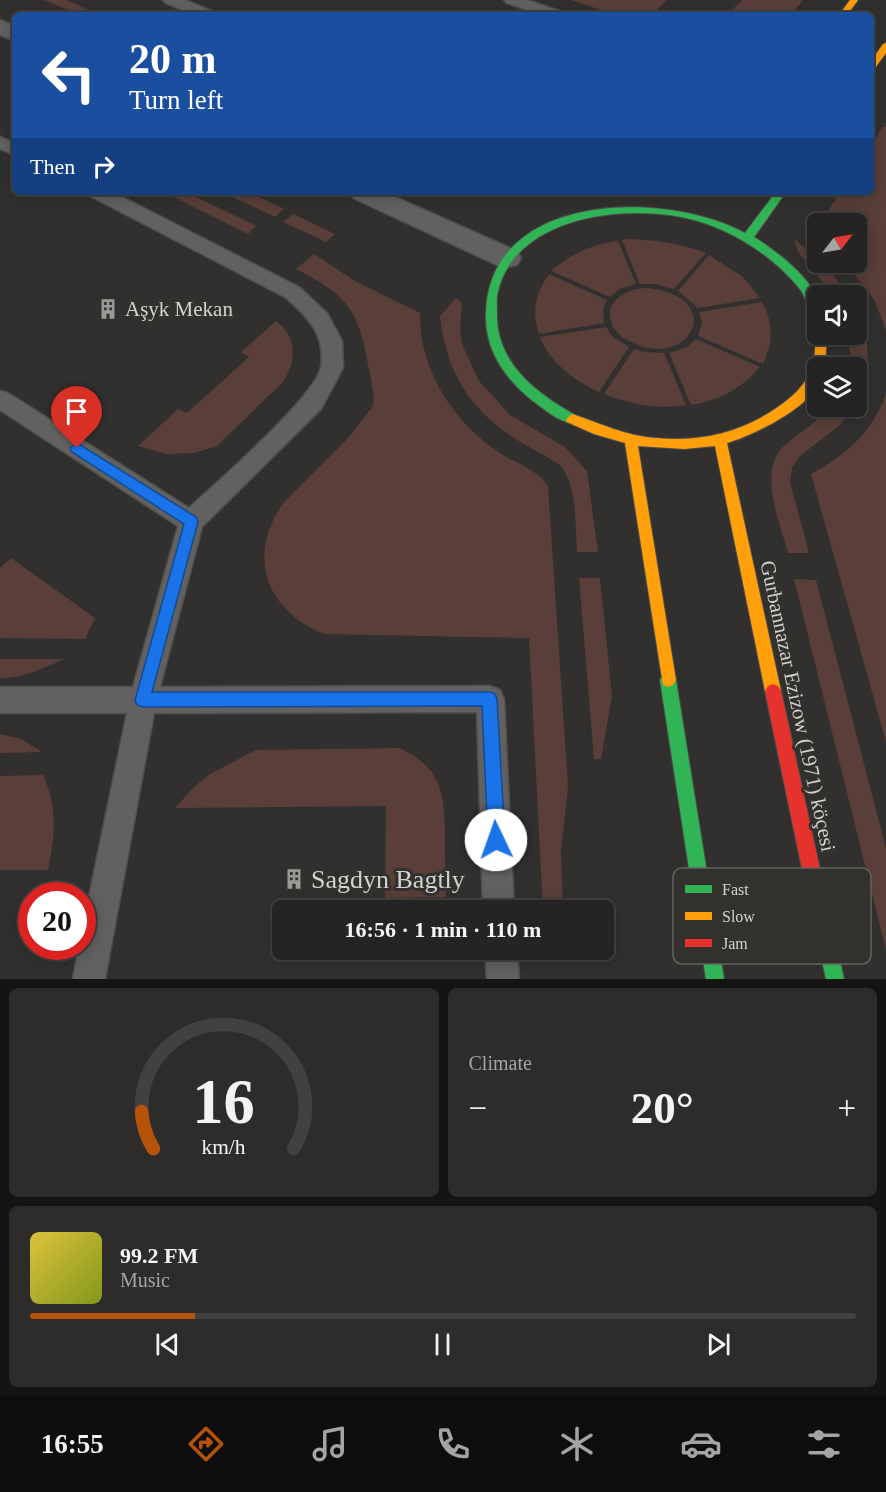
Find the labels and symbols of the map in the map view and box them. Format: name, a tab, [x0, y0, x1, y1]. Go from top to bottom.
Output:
north arrow	[807, 213, 867, 273]
building icon: Aşyk Mekan	[96, 297, 120, 321]
place label: Aşyk Mekan	[125, 297, 233, 321]
pin	[51, 386, 102, 448]
street label: Gurbannazar Ezizow (1971) köçesi	[755, 558, 841, 854]
position arrow	[464, 808, 528, 872]
place label: Sagdyn Bagtly	[311, 865, 465, 894]
building icon: Sagdyn Bagtly	[282, 867, 306, 891]
legend	[673, 868, 871, 964]
text: Fast	[722, 881, 749, 898]
speed limit sign: 20	[18, 882, 96, 960]
text: Slow	[722, 908, 755, 925]
text: Jam	[722, 935, 748, 952]

